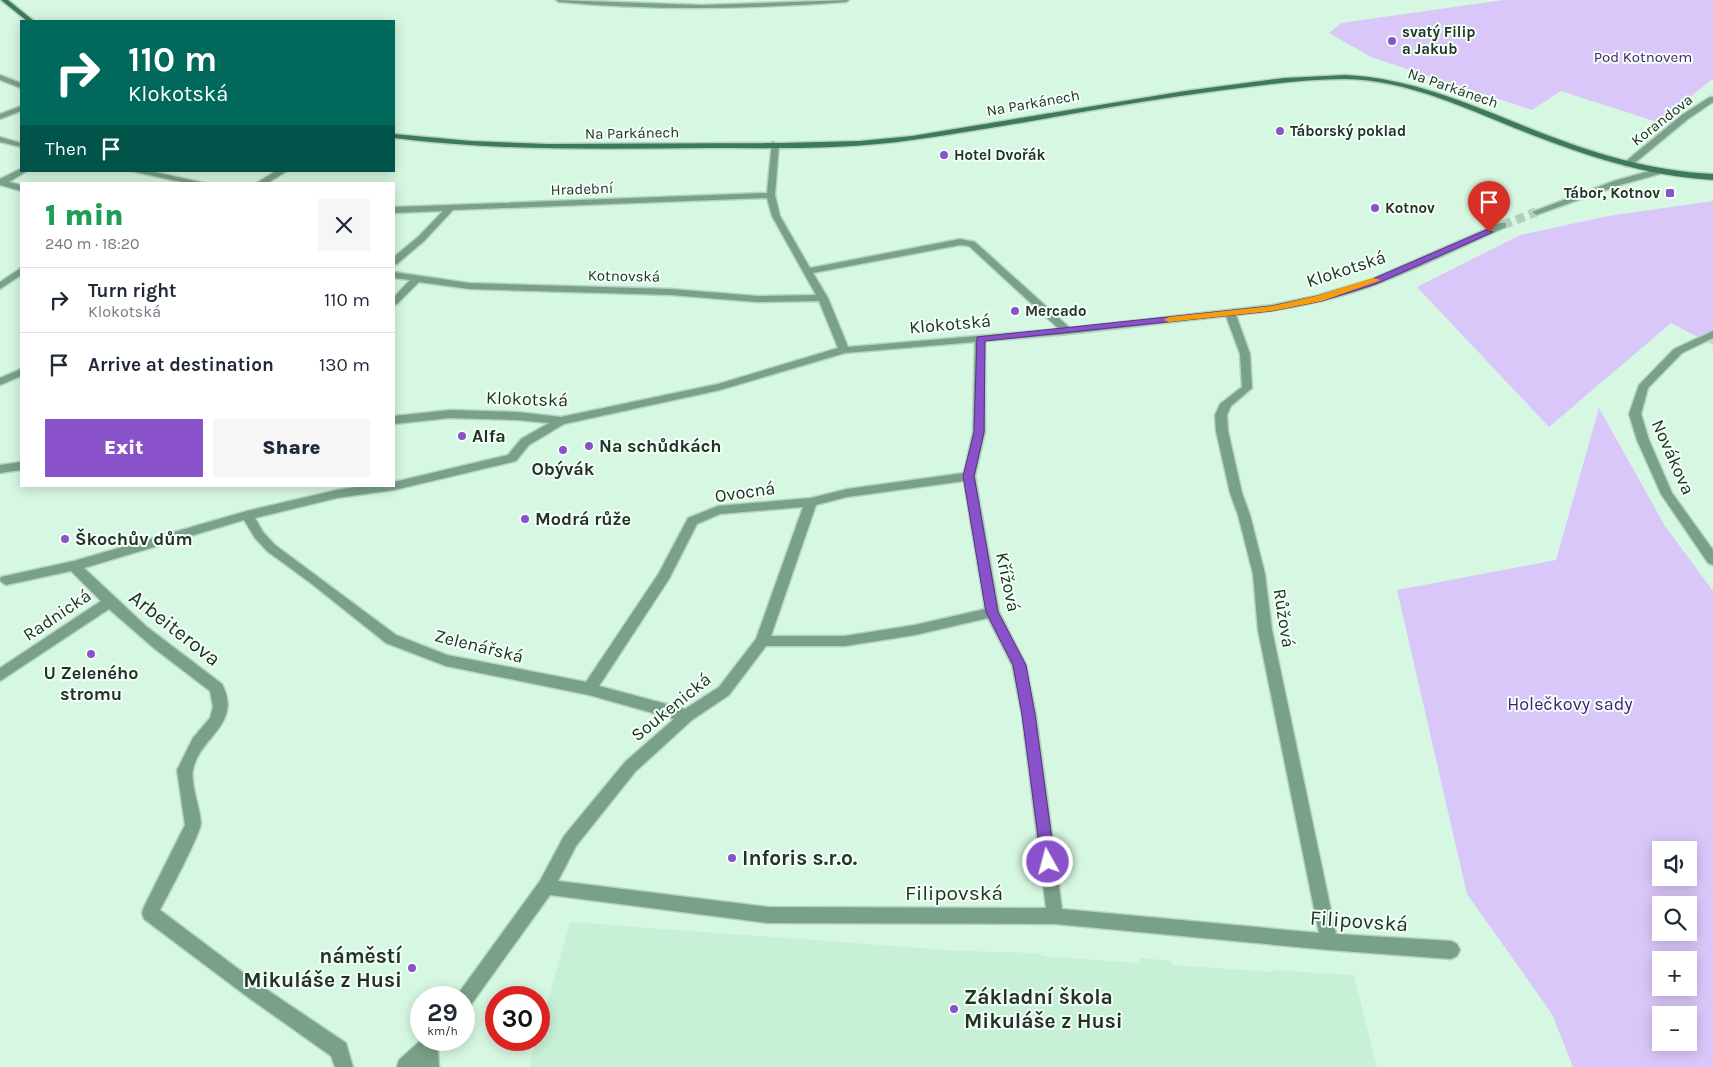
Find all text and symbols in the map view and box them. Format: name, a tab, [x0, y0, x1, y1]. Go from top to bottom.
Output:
place label: svatý Filip a Jakub	[1402, 23, 1476, 58]
marker: svatý Filip a Jakub	[1386, 35, 1398, 47]
text: 110 m	[128, 39, 217, 80]
icon: right	[45, 40, 110, 105]
park label: Pod Kotnovem	[1594, 48, 1692, 66]
street label: Na Parkánech	[1405, 64, 1501, 112]
text: Klokotská	[128, 81, 228, 107]
street label: Na Parkánech	[985, 86, 1081, 120]
street label: Korandova	[1628, 90, 1696, 150]
place label: Táborský poklad	[1290, 122, 1406, 140]
street label: Na Parkánech	[585, 123, 679, 143]
marker: Táborský poklad	[1274, 125, 1286, 137]
icon: arrive	[97, 135, 125, 163]
text: Then	[45, 138, 87, 160]
place label: Hotel Dvořák	[954, 146, 1046, 164]
marker: Hotel Dvořák	[938, 149, 950, 161]
street label: Hradební	[550, 179, 614, 199]
pin	[1468, 181, 1510, 232]
place label: Tábor, Kotnov	[1564, 184, 1660, 202]
marker: Tábor, Kotnov	[1664, 187, 1676, 199]
icon: arrive	[1475, 188, 1503, 216]
text: 1 min	[45, 197, 124, 233]
button: close	[318, 199, 370, 251]
place label: Kotnov	[1385, 199, 1435, 217]
marker: Kotnov	[1369, 202, 1381, 214]
text: 240 m · 18:20	[45, 234, 140, 253]
street label: Klokotská	[1304, 246, 1388, 292]
street label: Kotnovská	[588, 266, 660, 286]
text: Turn right	[88, 280, 177, 302]
icon: right	[45, 286, 73, 314]
text: 110 m	[324, 289, 370, 311]
text: Klokotská	[88, 302, 161, 321]
place label: Mercado	[1025, 302, 1086, 320]
marker: Mercado	[1009, 305, 1021, 317]
street label: Klokotská	[908, 309, 992, 339]
icon: arrive	[45, 351, 73, 379]
text: Arrive at destination	[88, 354, 274, 376]
text: 130 m	[319, 354, 370, 376]
street label: Klokotská	[486, 387, 568, 411]
street label: Novákova	[1647, 416, 1699, 498]
button: Exit	[45, 419, 203, 477]
button: Share	[213, 419, 370, 477]
place label: Alfa	[472, 425, 506, 447]
marker: Alfa	[456, 430, 468, 442]
place label: Na schůdkách	[599, 435, 722, 457]
marker: Na schůdkách	[583, 440, 595, 452]
marker: Obývák	[557, 444, 569, 456]
place label: Obývák	[532, 458, 595, 480]
street label: Ovocná	[713, 477, 777, 507]
place label: Modrá růže	[535, 508, 631, 530]
marker: Modrá růže	[519, 513, 531, 525]
place label: Škochův dům	[75, 528, 193, 550]
marker: Škochův dům	[59, 533, 71, 545]
street label: Křížová	[991, 550, 1025, 614]
street label: Radnická	[19, 584, 95, 646]
street label: Arbeiterova	[125, 585, 225, 671]
street label: Růžová	[1268, 587, 1300, 649]
street label: Zelenářská	[432, 624, 526, 668]
marker: U Zeleného stromu	[85, 648, 97, 660]
place label: U Zeleného stromu	[43, 662, 139, 705]
street label: Soukenická	[627, 668, 715, 746]
park label: Holečkovy sady	[1507, 693, 1633, 715]
position arrow	[1021, 835, 1073, 887]
map controls	[1652, 841, 1697, 1051]
button: sound	[1652, 841, 1697, 886]
place label: Inforis s.r.o.	[742, 846, 857, 870]
marker: Inforis s.r.o.	[726, 852, 738, 864]
street label: Filipovská	[905, 881, 1003, 905]
button: search	[1652, 896, 1697, 941]
street label: Filipovská	[1309, 906, 1409, 936]
place label: náměstí Mikuláše z Husi	[243, 944, 403, 992]
button: +	[1652, 951, 1697, 996]
marker: náměstí Mikuláše z Husi	[406, 962, 418, 974]
place label: Základní škola Mikuláše z Husi	[964, 985, 1123, 1033]
speed limit sign: 30	[485, 986, 550, 1051]
text: 29	[427, 998, 458, 1027]
marker: Základní škola Mikuláše z Husi	[948, 1003, 960, 1015]
button: −	[1652, 1006, 1697, 1051]
text: km/h	[427, 1024, 458, 1038]

